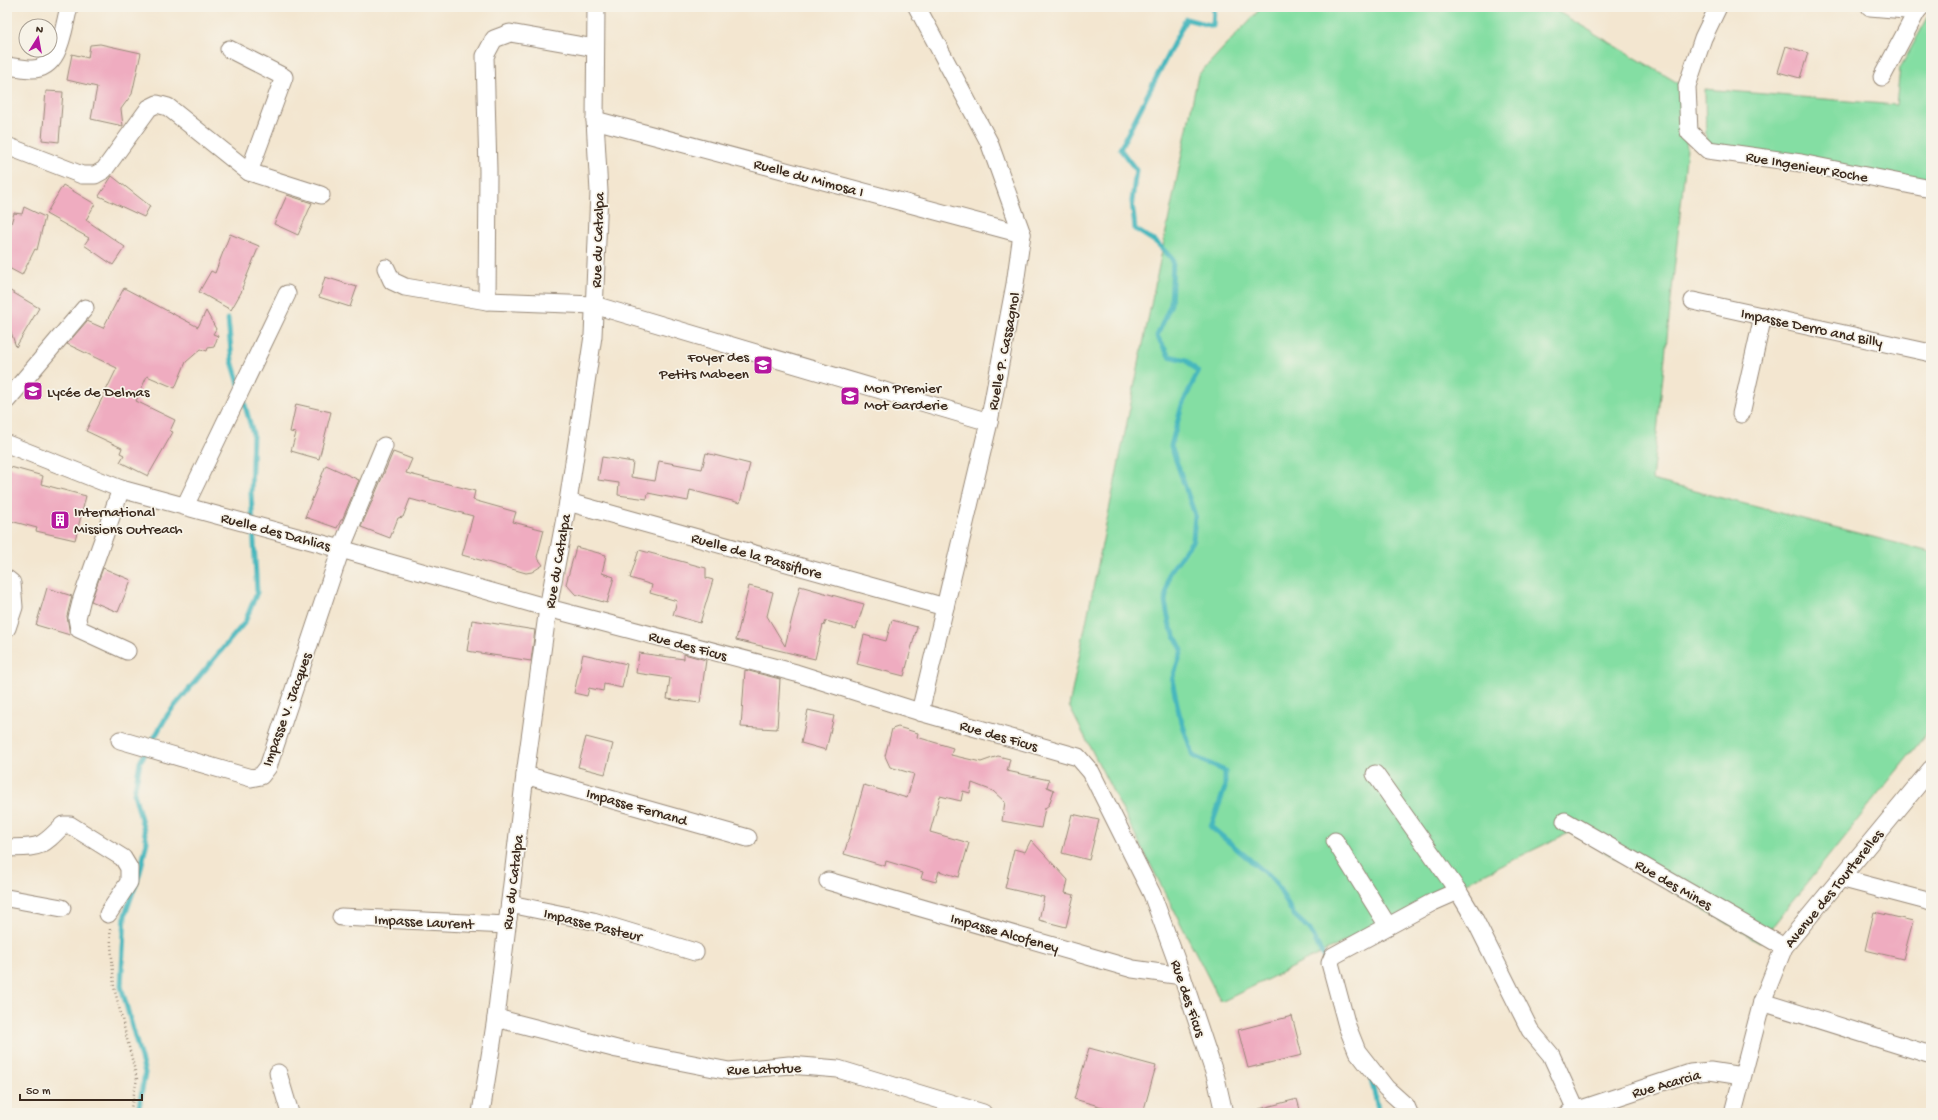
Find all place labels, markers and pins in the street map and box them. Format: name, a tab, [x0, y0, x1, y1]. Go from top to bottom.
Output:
place label: Foyer des Petits Mabeen	[658, 349, 749, 384]
school or university icon: Foyer des Petits Mabeen	[752, 354, 774, 376]
school or university icon: Lycée de Delmas	[22, 380, 44, 402]
place label: Mon Premier Mot Garderie	[864, 380, 948, 415]
place label: Lycée de Delmas	[47, 384, 150, 402]
school or university icon: Mon Premier Mot Garderie	[839, 385, 861, 407]
place label: International Missions Outreach	[74, 504, 183, 539]
building icon: International Missions Outreach	[49, 509, 71, 531]

